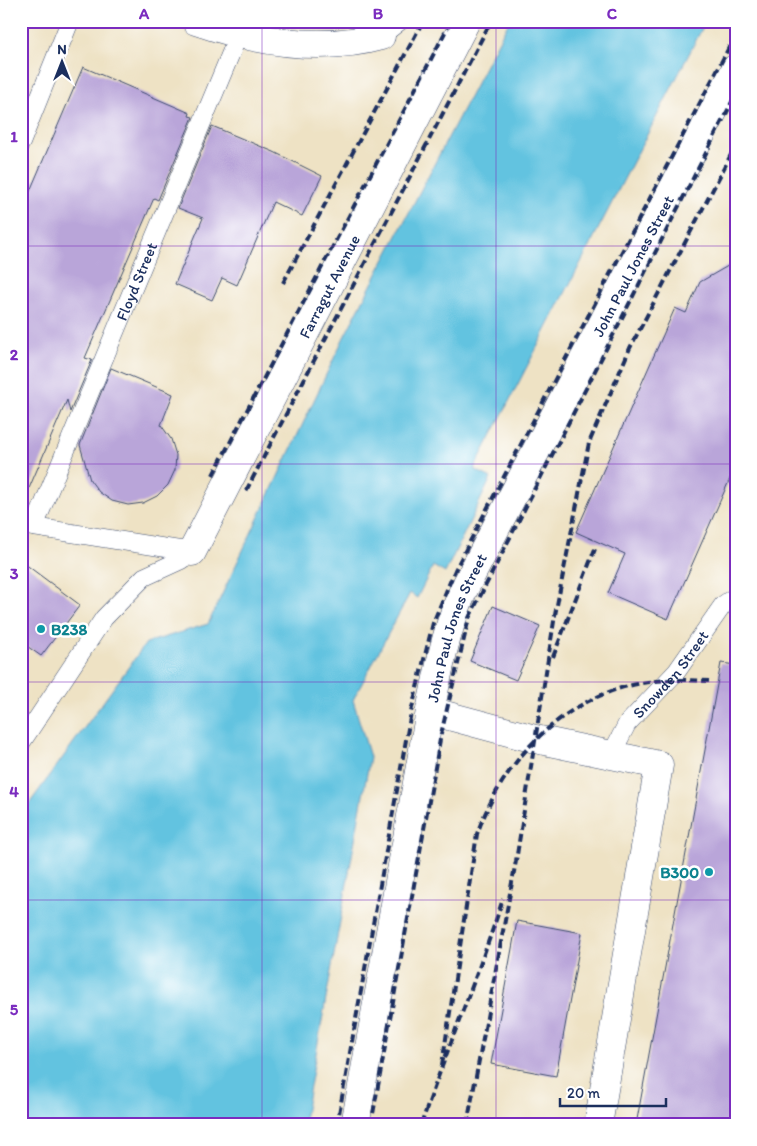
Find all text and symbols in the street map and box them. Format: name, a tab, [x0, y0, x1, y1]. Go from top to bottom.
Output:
text: A	[138, 4, 150, 23]
text: B	[373, 4, 384, 23]
text: C	[607, 4, 618, 23]
north arrow	[38, 38, 88, 88]
text: N	[57, 41, 67, 58]
text: 1	[10, 127, 18, 146]
street label: John Paul Jones Street	[588, 192, 677, 340]
street label: Farragut Avenue	[295, 231, 364, 341]
street label: Floyd Street	[111, 239, 161, 323]
text: 2	[10, 345, 19, 364]
street label: John Paul Jones Street	[423, 550, 490, 704]
text: 3	[10, 564, 19, 583]
place label: B238	[51, 620, 87, 639]
marker: B238	[35, 623, 47, 635]
street label: Snowden Street	[628, 626, 712, 722]
text: 4	[9, 782, 19, 801]
place label: B300	[660, 863, 699, 882]
marker: B300	[703, 866, 715, 878]
text: 5	[10, 1000, 19, 1019]
scale bar	[560, 1076, 666, 1108]
text: 20 m	[567, 1084, 601, 1102]

